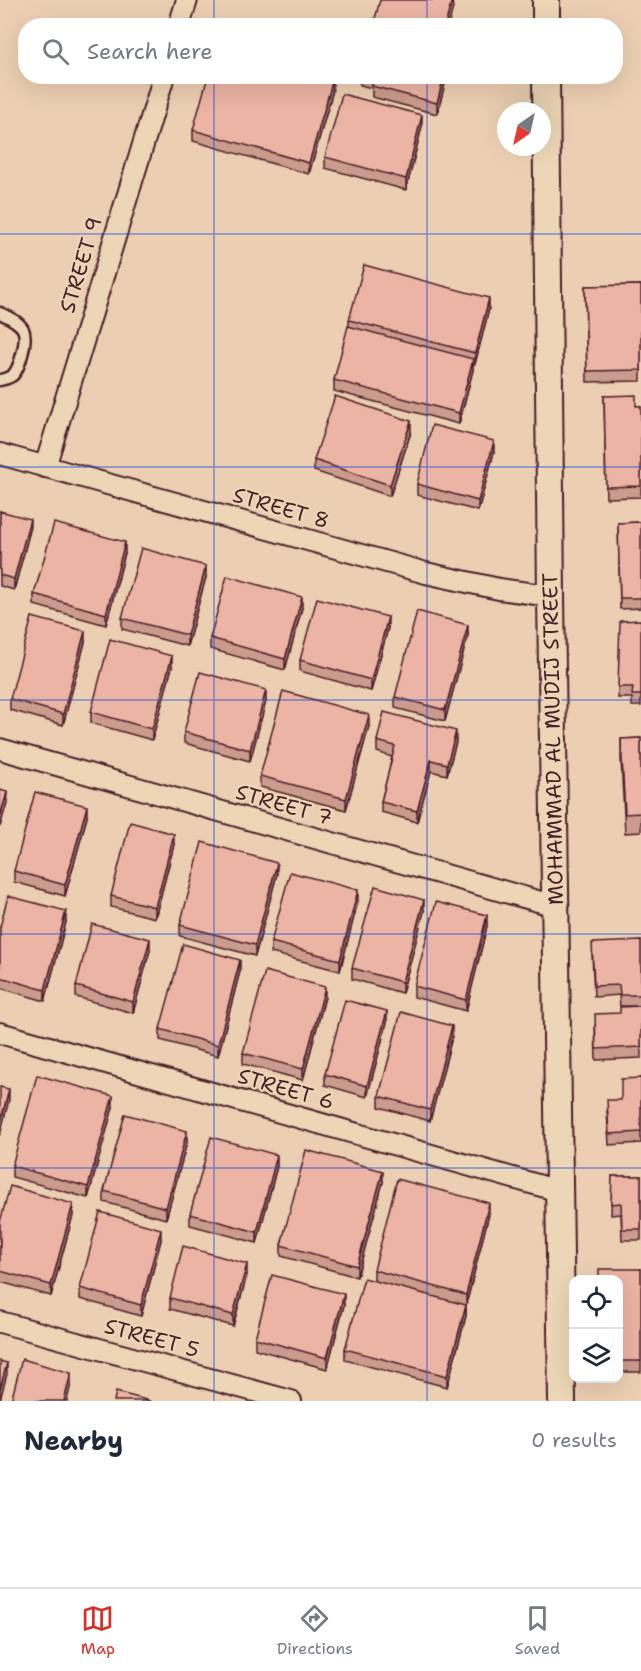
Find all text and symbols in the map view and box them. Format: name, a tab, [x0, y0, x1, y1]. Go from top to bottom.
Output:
search box	[18, 18, 623, 84]
icon: search	[39, 35, 72, 68]
text: Search here	[87, 37, 213, 66]
north arrow	[497, 102, 551, 156]
street label: STREET 9	[53, 214, 109, 316]
street label: STREET 8	[230, 481, 332, 535]
street label: MOHAMMAD AL MUDIJ STREET	[536, 573, 570, 905]
street label: STREET 7	[233, 778, 335, 832]
street label: STREET 6	[235, 1062, 337, 1116]
map controls	[569, 1275, 623, 1383]
button: locate	[569, 1275, 623, 1329]
street label: STREET 5	[102, 1312, 202, 1364]
button: layers	[569, 1329, 623, 1383]
text: Nearby	[24, 1423, 123, 1458]
text: 0 results	[531, 1427, 617, 1453]
tab: Map	[81, 1602, 115, 1659]
tab: Directions	[277, 1602, 353, 1659]
tab: Saved	[515, 1602, 560, 1659]

